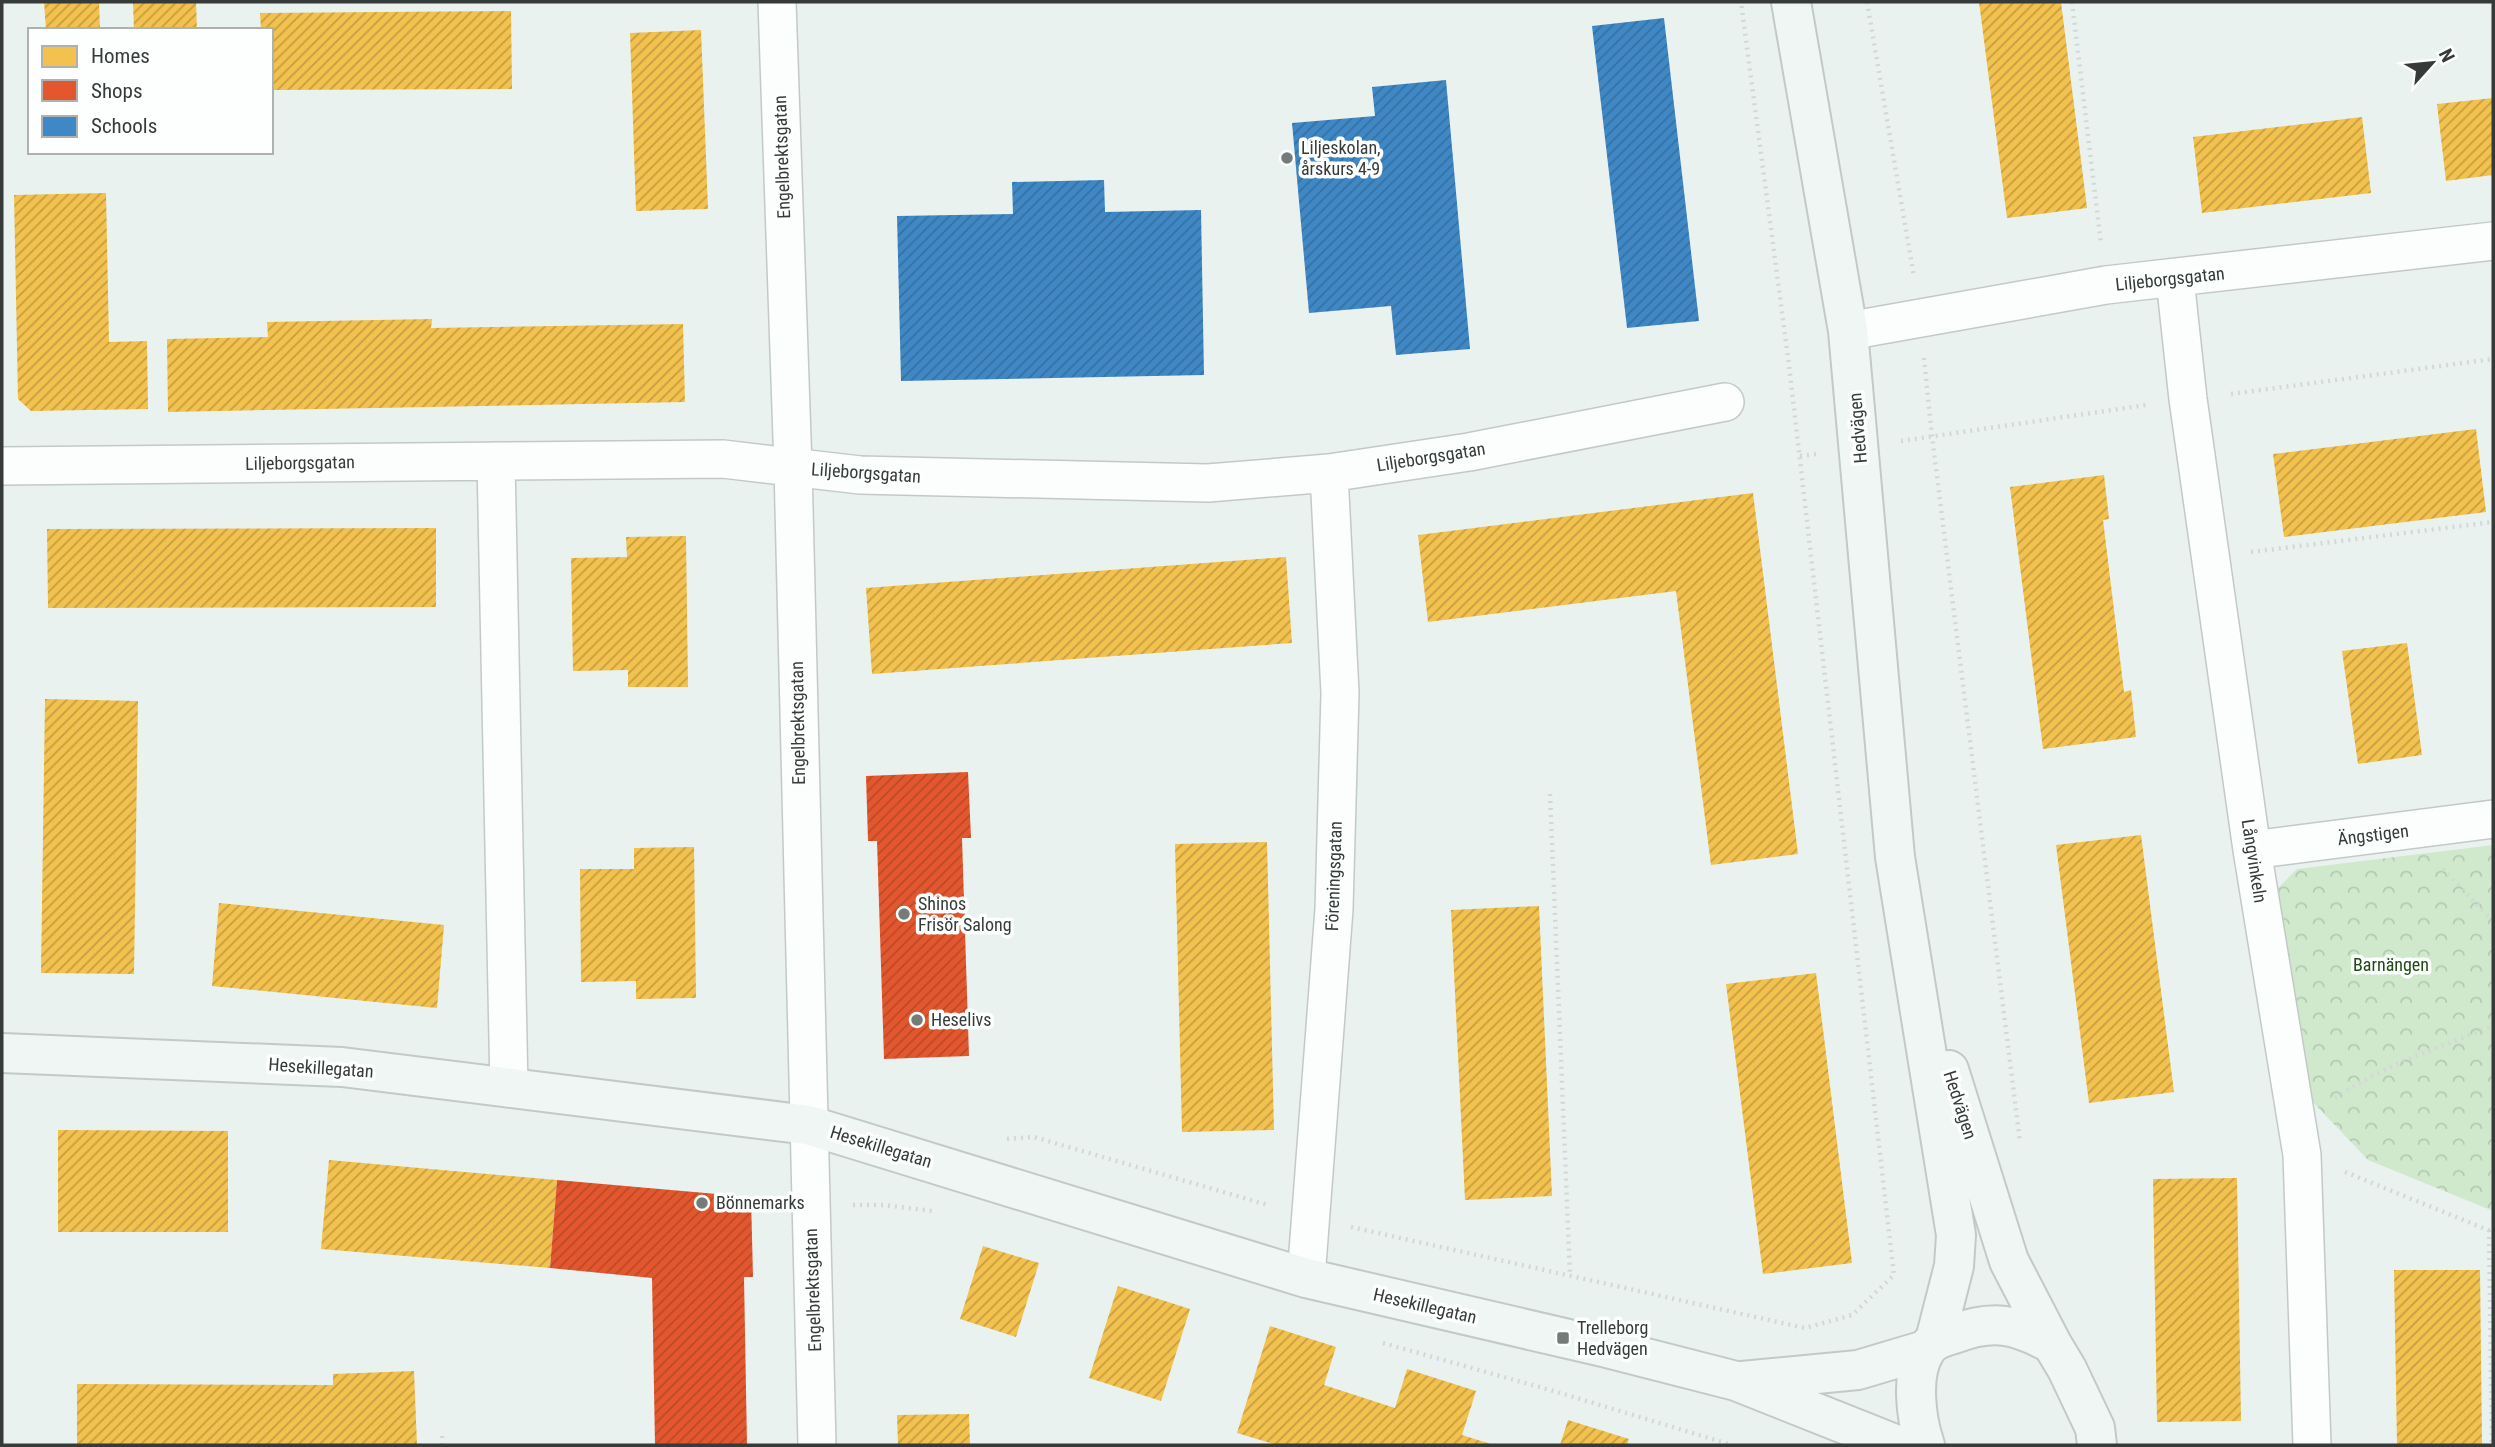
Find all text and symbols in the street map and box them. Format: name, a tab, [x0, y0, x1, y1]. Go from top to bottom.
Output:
legend	[28, 28, 273, 154]
north arrow	[2397, 28, 2467, 98]
text: Homes	[91, 44, 150, 68]
text: N	[2434, 45, 2460, 66]
text: Shops	[91, 79, 143, 103]
street label: Engelbrektsgatan	[769, 95, 794, 219]
text: Schools	[91, 114, 157, 138]
place label: Liljeskolan, årskurs 4-9	[1301, 137, 1381, 179]
marker: Liljeskolan, årskurs 4-9	[1279, 150, 1295, 166]
street label: Liljeborgsgatan	[2114, 262, 2226, 295]
street label: Hedvägen	[1844, 392, 1871, 464]
street label: Liljeborgsgatan	[1375, 438, 1487, 475]
street label: Liljeborgsgatan	[245, 451, 355, 474]
street label: Liljeborgsgatan	[811, 458, 922, 487]
street label: Engelbrektsgatan	[786, 661, 809, 785]
street label: Långvinkeln	[2238, 818, 2271, 904]
street label: Ängstigen	[2336, 820, 2410, 849]
street label: Föreningsgatan	[1321, 821, 1346, 931]
place label: Shinos Frisör Salong	[918, 893, 1012, 935]
marker: Shinos Frisör Salong	[896, 906, 912, 922]
park label: Barnängen	[2353, 954, 2429, 975]
place label: Heselivs	[931, 1009, 991, 1030]
marker: Heselivs	[909, 1012, 925, 1028]
street label: Hesekillegatan	[268, 1053, 374, 1082]
street label: Hedvägen	[1940, 1068, 1981, 1142]
street label: Hesekillegatan	[828, 1121, 935, 1172]
place label: Bönnemarks	[716, 1192, 805, 1213]
marker: Bönnemarks	[694, 1195, 710, 1211]
street label: Engelbrektsgatan	[800, 1228, 825, 1352]
street label: Hesekillegatan	[1371, 1283, 1479, 1328]
place label: Trelleborg Hedvägen	[1577, 1317, 1648, 1359]
marker: Trelleborg Hedvägen	[1555, 1330, 1571, 1346]

